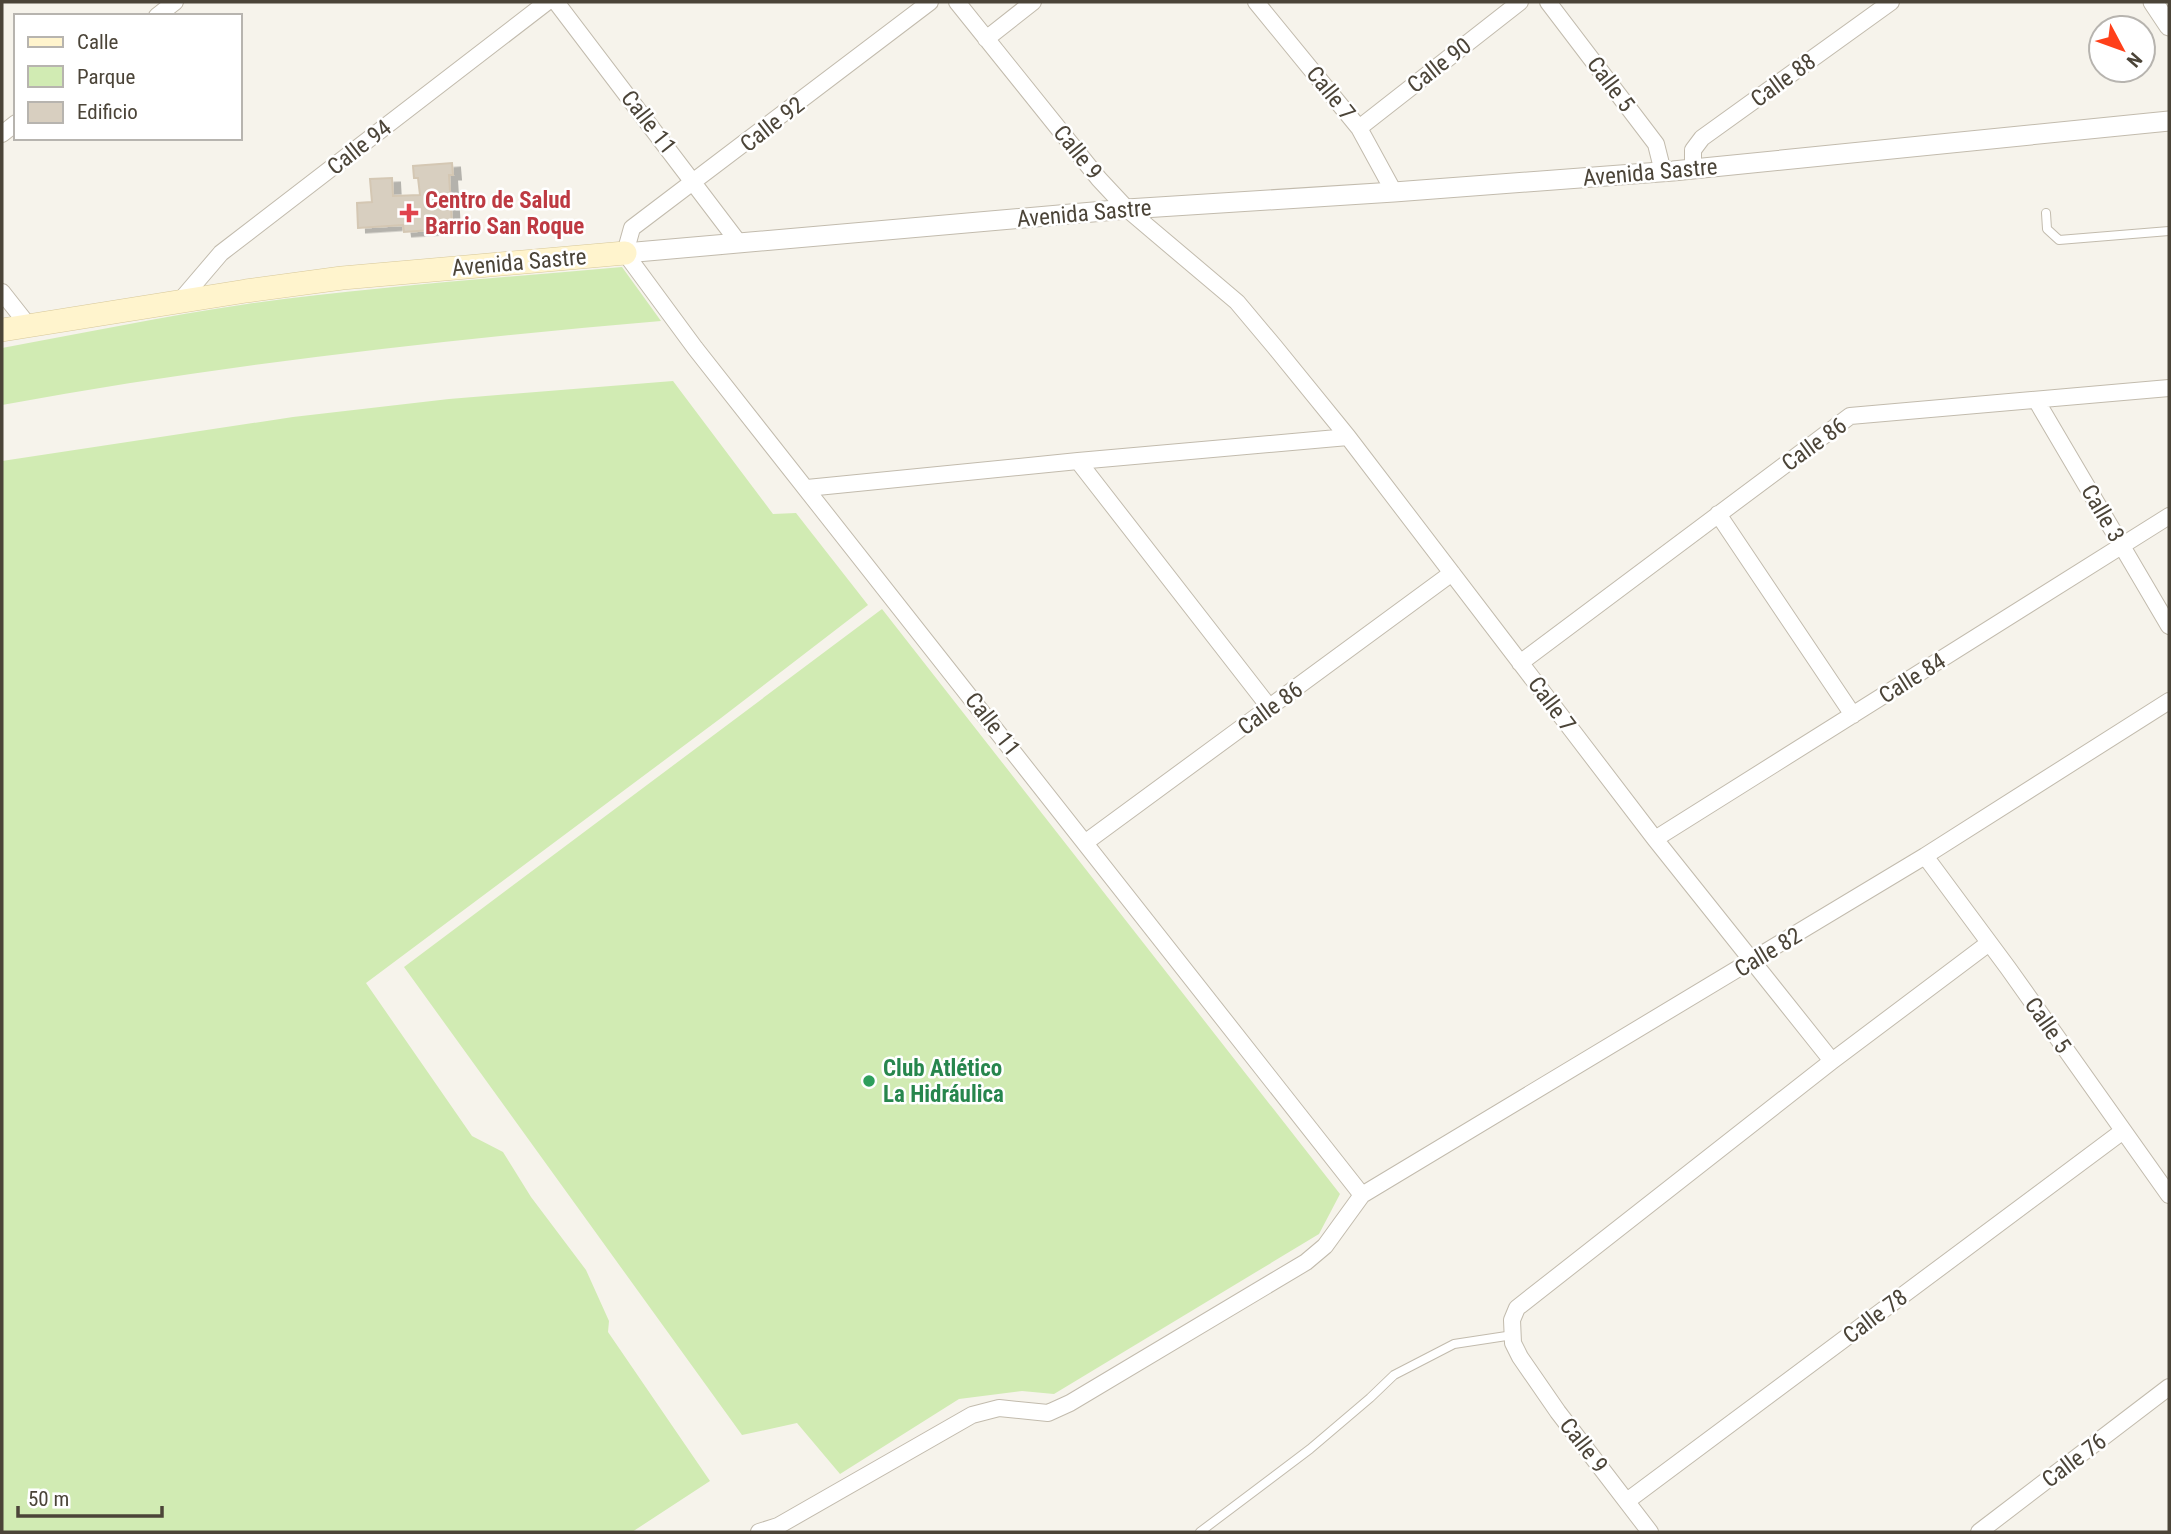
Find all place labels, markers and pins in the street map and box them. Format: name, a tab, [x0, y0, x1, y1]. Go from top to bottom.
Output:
place label: Centro de Salud Barrio San Roque	[425, 187, 584, 240]
marker: Centro de Salud Barrio San Roque	[399, 203, 419, 223]
place label: Club Atlético La Hidráulica	[883, 1055, 1004, 1108]
marker: Club Atlético La Hidráulica	[861, 1073, 877, 1089]

